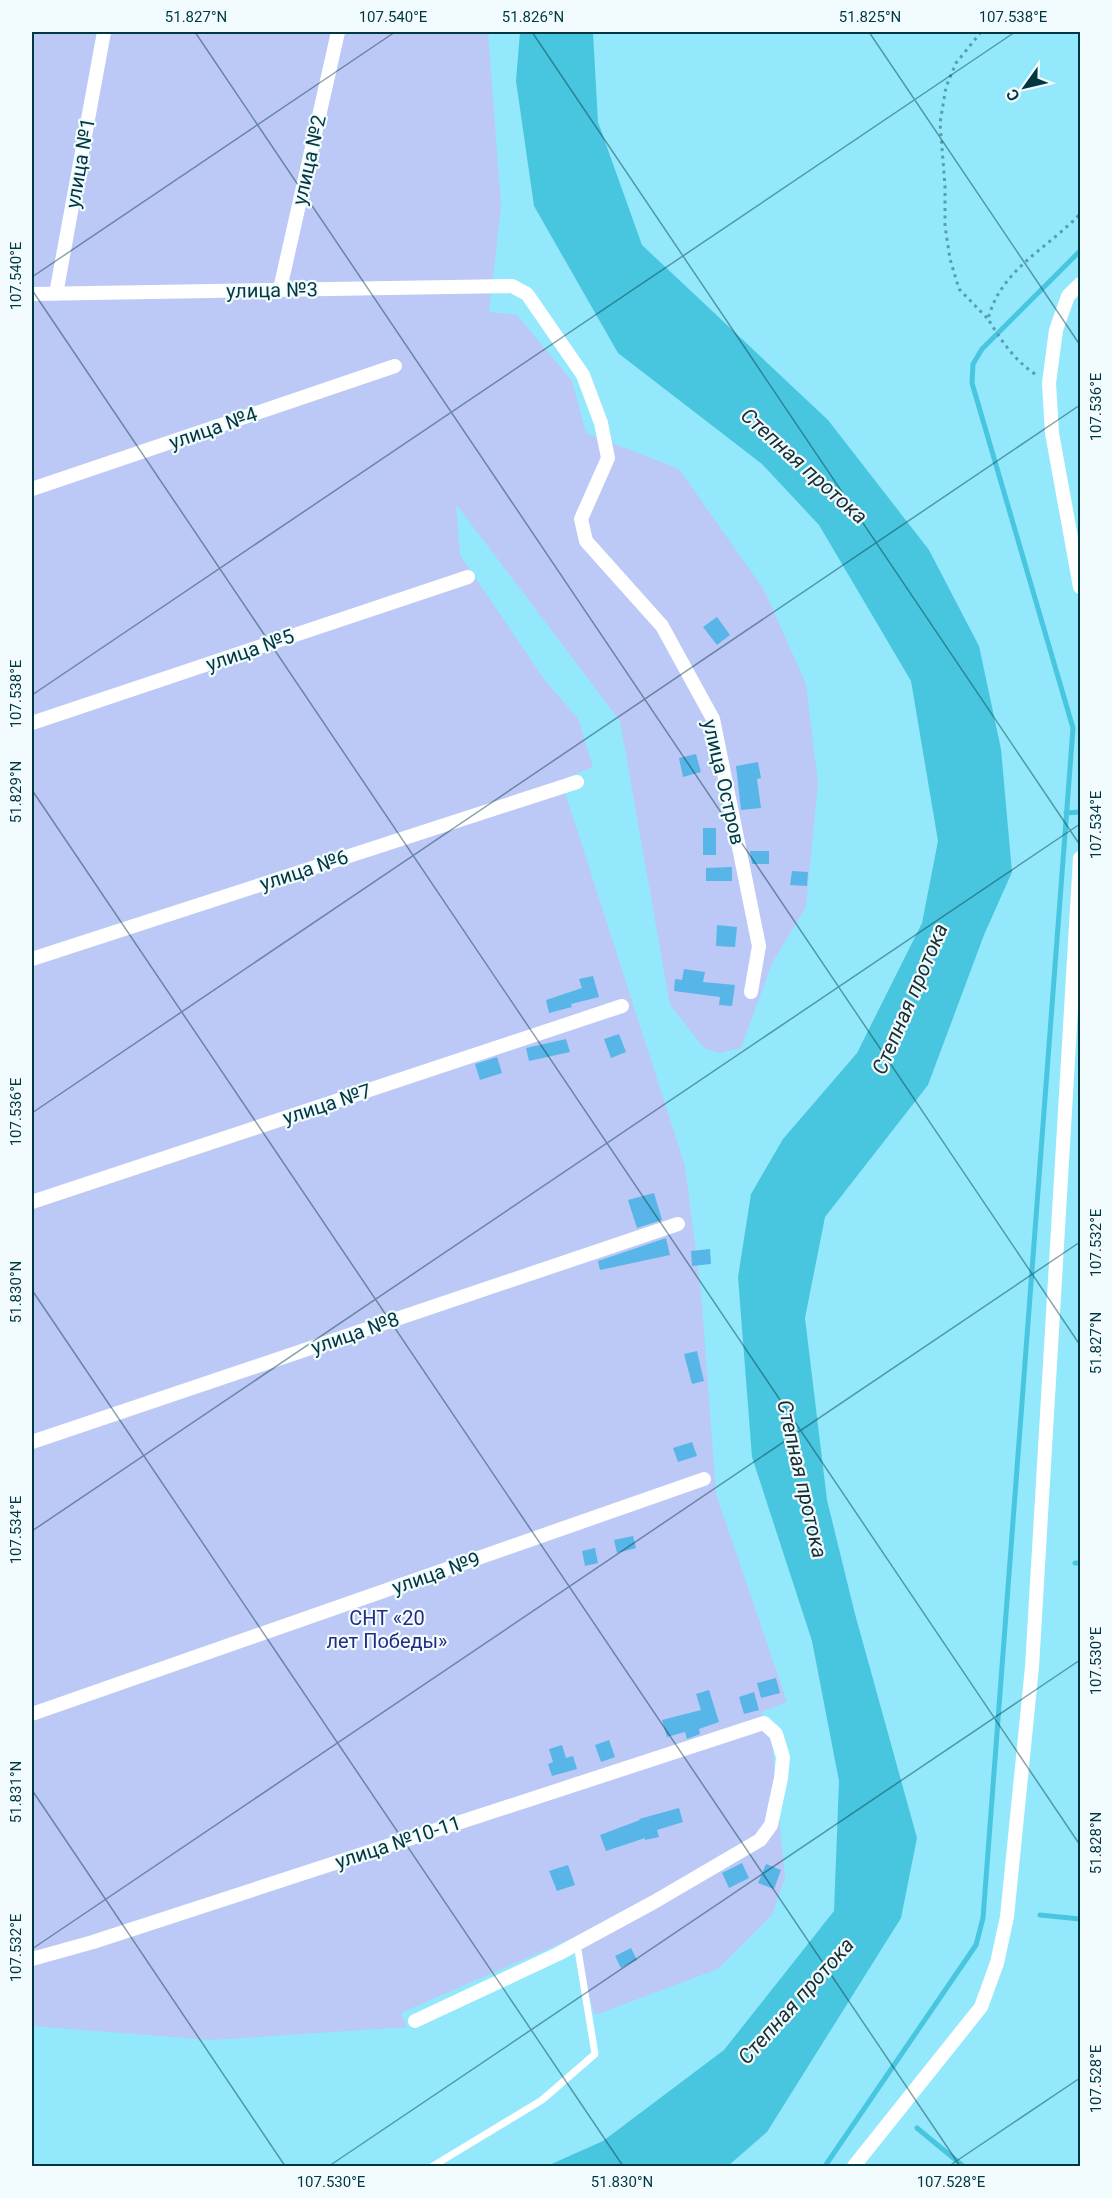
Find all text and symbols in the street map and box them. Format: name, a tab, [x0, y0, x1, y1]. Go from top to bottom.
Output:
text: 51.827°N	[165, 8, 227, 26]
text: 107.540°E	[359, 8, 428, 26]
text: 51.826°N	[502, 8, 564, 26]
text: 51.825°N	[839, 8, 901, 26]
text: 107.538°E	[979, 8, 1048, 26]
north arrow	[995, 57, 1055, 117]
text: С	[1002, 85, 1024, 105]
street label: улица №2	[287, 113, 331, 207]
street label: улица №1	[60, 116, 100, 210]
text: 107.540°E	[7, 241, 25, 310]
street label: улица №3	[226, 277, 318, 303]
text: 107.536°E	[1087, 372, 1105, 441]
street label: улица №4	[166, 402, 260, 454]
water label: Степная протока	[736, 403, 872, 529]
street label: улица №5	[203, 624, 297, 676]
text: 107.538°E	[7, 659, 25, 728]
street label: улица Остров	[698, 717, 750, 847]
text: 51.829°N	[7, 761, 25, 823]
text: 107.534°E	[1087, 790, 1105, 859]
street label: улица №6	[257, 844, 351, 896]
water label: Степная протока	[867, 920, 953, 1078]
text: 107.536°E	[7, 1077, 25, 1146]
street label: улица №7	[280, 1078, 374, 1130]
text: 107.532°E	[1087, 1208, 1105, 1277]
text: 51.830°N	[7, 1261, 25, 1323]
street label: улица №8	[308, 1307, 402, 1359]
text: 51.827°N	[1087, 1312, 1105, 1374]
water label: Степная протока	[772, 1398, 832, 1560]
text: 107.534°E	[7, 1495, 25, 1564]
street label: улица №9	[389, 1547, 483, 1599]
park label: СНТ «20 лет Победы»	[327, 1606, 447, 1653]
text: 107.530°E	[1087, 1626, 1105, 1695]
text: 51.831°N	[7, 1761, 25, 1823]
street label: улица №10-11	[332, 1810, 464, 1874]
text: 51.828°N	[1087, 1812, 1105, 1874]
text: 107.532°E	[7, 1913, 25, 1982]
water label: Степная протока	[733, 1933, 859, 2069]
text: 107.528°E	[1087, 2044, 1105, 2113]
text: 107.530°E	[297, 2173, 366, 2191]
text: 51.830°N	[591, 2173, 653, 2191]
text: 107.528°E	[917, 2173, 986, 2191]

